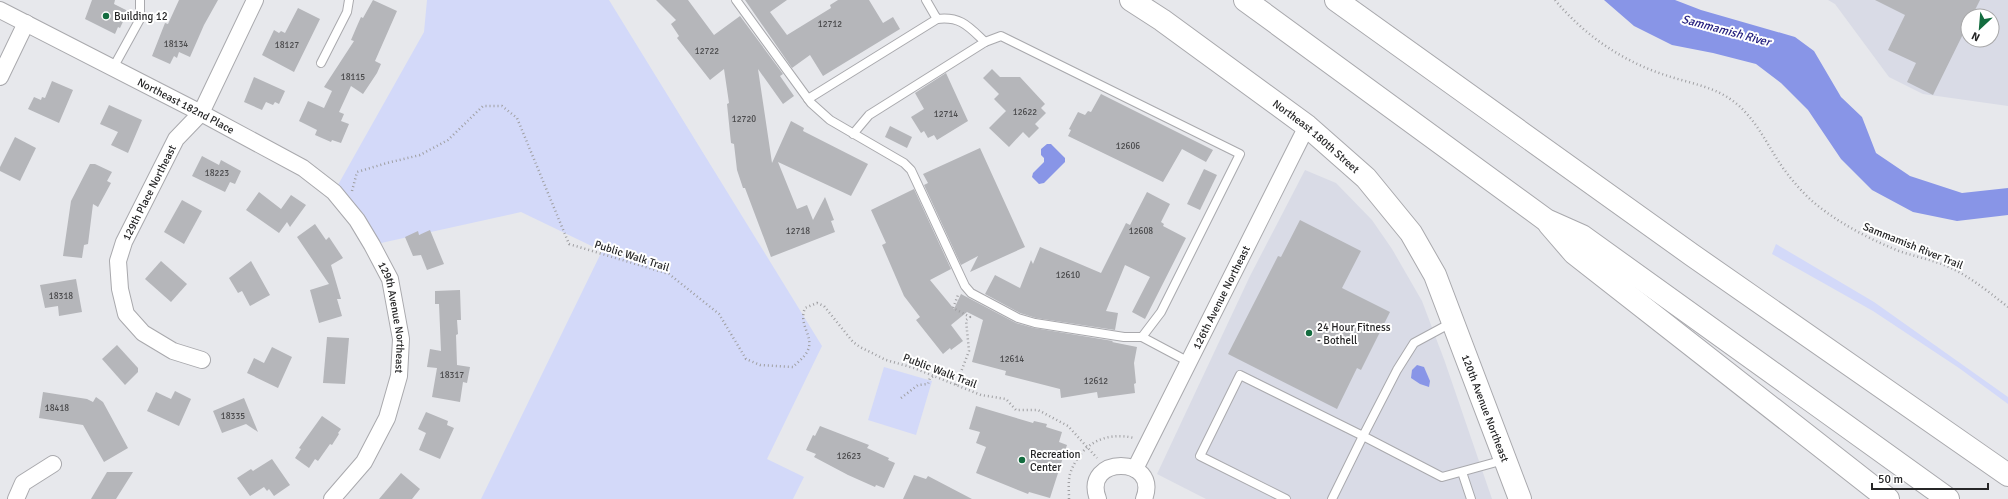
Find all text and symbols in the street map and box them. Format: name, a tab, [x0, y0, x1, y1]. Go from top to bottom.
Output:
north arrow	[1960, 8, 2000, 48]
place label: Building 12	[114, 10, 168, 23]
marker: Building 12	[101, 11, 111, 21]
water label: Sammamish River	[1680, 12, 1774, 50]
house number: 12712	[818, 19, 842, 30]
text: N	[1970, 29, 1982, 44]
house number: 18134	[164, 39, 188, 50]
house number: 18127	[275, 40, 299, 51]
house number: 12722	[695, 46, 719, 57]
house number: 18115	[341, 72, 365, 83]
street label: Northeast 182nd Place	[135, 75, 237, 136]
street label: Northeast 180th Street	[1270, 97, 1362, 176]
house number: 12622	[1013, 107, 1037, 118]
house number: 12714	[934, 109, 958, 120]
house number: 12720	[732, 114, 756, 125]
house number: 12606	[1116, 141, 1140, 152]
street label: 129th Place Northeast	[119, 142, 179, 242]
house number: 18223	[205, 168, 229, 179]
street label: Sammamish River Trail	[1861, 220, 1965, 272]
house number: 12718	[786, 226, 810, 237]
house number: 12608	[1129, 226, 1153, 237]
street label: Public Walk Trail	[593, 238, 671, 274]
street label: 126th Avenue Northeast	[1190, 243, 1253, 351]
street label: 129th Avenue Northeast	[375, 259, 408, 374]
house number: 12610	[1056, 270, 1080, 281]
house number: 18318	[49, 291, 73, 302]
place label: 24 Hour Fitness - Bothell	[1317, 321, 1391, 347]
marker: 24 Hour Fitness - Bothell	[1304, 328, 1314, 338]
street label: Public Walk Trail	[901, 351, 979, 391]
street label: 120th Avenue Northeast	[1459, 352, 1512, 464]
house number: 12614	[1000, 354, 1024, 365]
house number: 18317	[440, 370, 464, 381]
house number: 12612	[1084, 376, 1108, 387]
house number: 18418	[45, 403, 69, 414]
house number: 18335	[221, 411, 245, 422]
place label: Recreation Center	[1030, 448, 1081, 474]
house number: 12623	[837, 451, 861, 462]
marker: Recreation Center	[1017, 455, 1027, 465]
scale bar	[1872, 465, 1988, 491]
text: 50 m	[1878, 472, 1903, 487]

